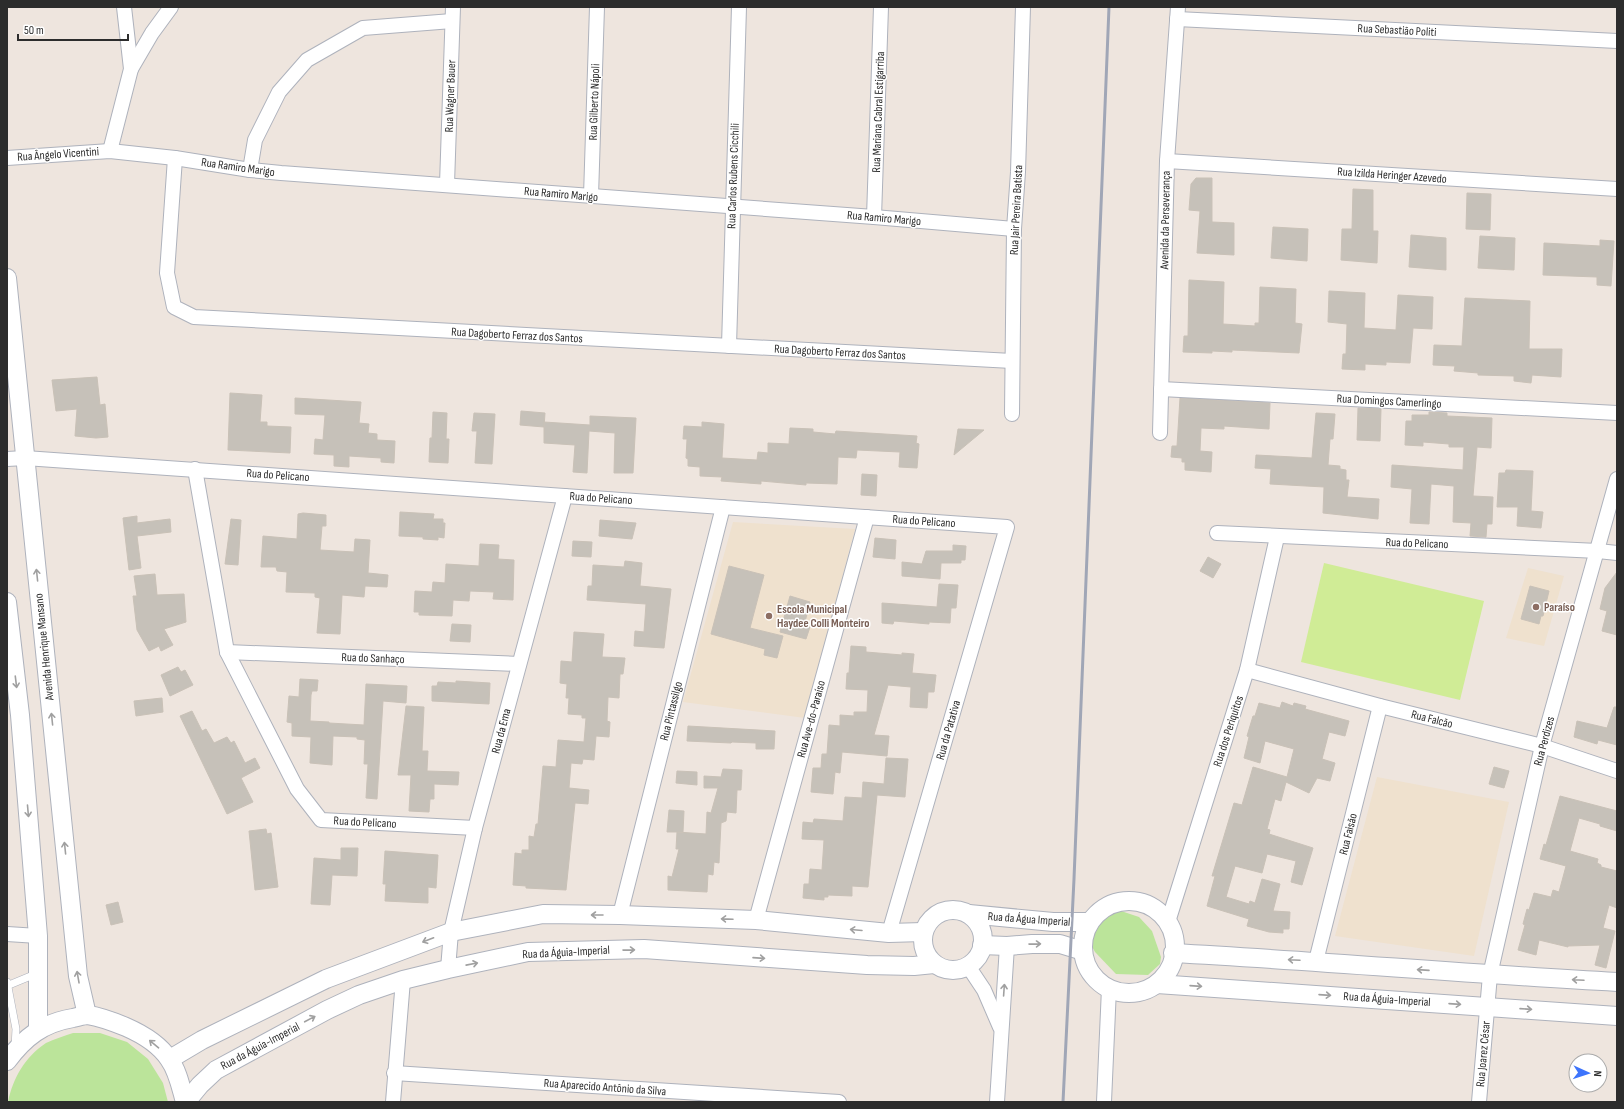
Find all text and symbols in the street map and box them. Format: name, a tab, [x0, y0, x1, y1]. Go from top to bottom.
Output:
scale bar	[18, 16, 128, 42]
street label: Rua Sebastião Politi	[1357, 21, 1437, 40]
text: 50 m	[24, 23, 44, 38]
street label: Rua Mariana Cabral Estigarriba	[869, 51, 888, 173]
street label: Rua Wagner Bauer	[442, 59, 459, 133]
street label: Rua Gilberto Nápoli	[586, 63, 603, 141]
street label: Rua Carlos Rubens Cicchili	[724, 123, 743, 229]
street label: Rua Ângelo Vicentini	[17, 144, 99, 165]
street label: Rua Ramiro Marigo	[200, 155, 276, 180]
street label: Rua Jair Pereira Batista	[1007, 164, 1026, 255]
street label: Rua Izilda Heringer Azevedo	[1337, 164, 1447, 187]
street label: Avenida da Perseverança	[1157, 170, 1174, 270]
street label: Rua Ramiro Marigo	[523, 184, 599, 205]
street label: Rua Ramiro Marigo	[846, 208, 922, 229]
street label: Rua Dagoberto Ferraz dos Santos	[451, 325, 583, 346]
street label: Rua Dagoberto Ferraz dos Santos	[774, 342, 906, 363]
street label: Rua Domingos Camerlingo	[1336, 391, 1442, 412]
street label: Rua do Pelicano	[246, 466, 310, 485]
street label: Rua do Pelicano	[569, 489, 633, 508]
street label: Rua do Pelicano	[892, 512, 956, 531]
street label: Rua do Pelicano	[1385, 535, 1449, 552]
one-way arrow	[33, 569, 41, 582]
street label: Avenida Henrique Mansano	[31, 593, 58, 702]
place label: Paraíso	[1544, 600, 1575, 615]
place label: Escola Municipal Haydee Colli Monteiro	[777, 602, 870, 631]
marker: Paraíso	[1531, 602, 1541, 612]
marker: Escola Municipal Haydee Colli Monteiro	[764, 611, 774, 621]
street label: Rua do Sanhaço	[341, 650, 405, 667]
one-way arrow	[13, 675, 20, 688]
street label: Rua Ave-do-Paraíso	[794, 679, 829, 759]
street label: Rua Pintassilgo	[657, 680, 686, 742]
street label: Rua dos Periquitos	[1210, 694, 1247, 769]
street label: Rua da Patativa	[933, 698, 964, 762]
street label: Rua da Ema	[488, 707, 515, 755]
street label: Rua Falcão	[1409, 707, 1454, 732]
one-way arrow	[48, 713, 55, 726]
street label: Rua Perdizes	[1531, 715, 1558, 768]
one-way arrow	[24, 804, 32, 817]
street label: Rua Faisão	[1336, 812, 1361, 856]
street label: Rua do Pelicano	[333, 813, 397, 832]
one-way arrow	[61, 842, 68, 855]
street label: Rua da Água Imperial	[987, 909, 1071, 930]
one-way arrow	[591, 911, 604, 919]
one-way arrow	[721, 915, 734, 923]
one-way arrow	[850, 926, 863, 933]
one-way arrow	[423, 937, 435, 945]
one-way arrow	[1028, 940, 1041, 948]
street label: Rua da Águia-Imperial	[522, 943, 610, 962]
one-way arrow	[622, 946, 635, 953]
one-way arrow	[752, 955, 765, 962]
one-way arrow	[1288, 956, 1301, 963]
one-way arrow	[465, 959, 478, 967]
one-way arrow	[1417, 966, 1430, 973]
one-way arrow	[74, 971, 82, 984]
one-way arrow	[1572, 976, 1585, 983]
one-way arrow	[1189, 983, 1202, 990]
one-way arrow	[1001, 984, 1008, 997]
street label: Rua da Águia-Imperial	[1343, 989, 1431, 1010]
one-way arrow	[1318, 992, 1331, 999]
one-way arrow	[1448, 1000, 1461, 1007]
one-way arrow	[1519, 1006, 1532, 1013]
one-way arrow	[304, 1015, 316, 1022]
street label: Rua da Águia-Imperial	[218, 1019, 302, 1074]
street label: Rua Joarez César	[1473, 1020, 1494, 1088]
one-way arrow	[149, 1040, 160, 1049]
north arrow	[1568, 1053, 1608, 1093]
text: N	[1591, 1070, 1604, 1077]
street label: Rua Aparecido Antônio da Silva	[543, 1076, 667, 1099]

